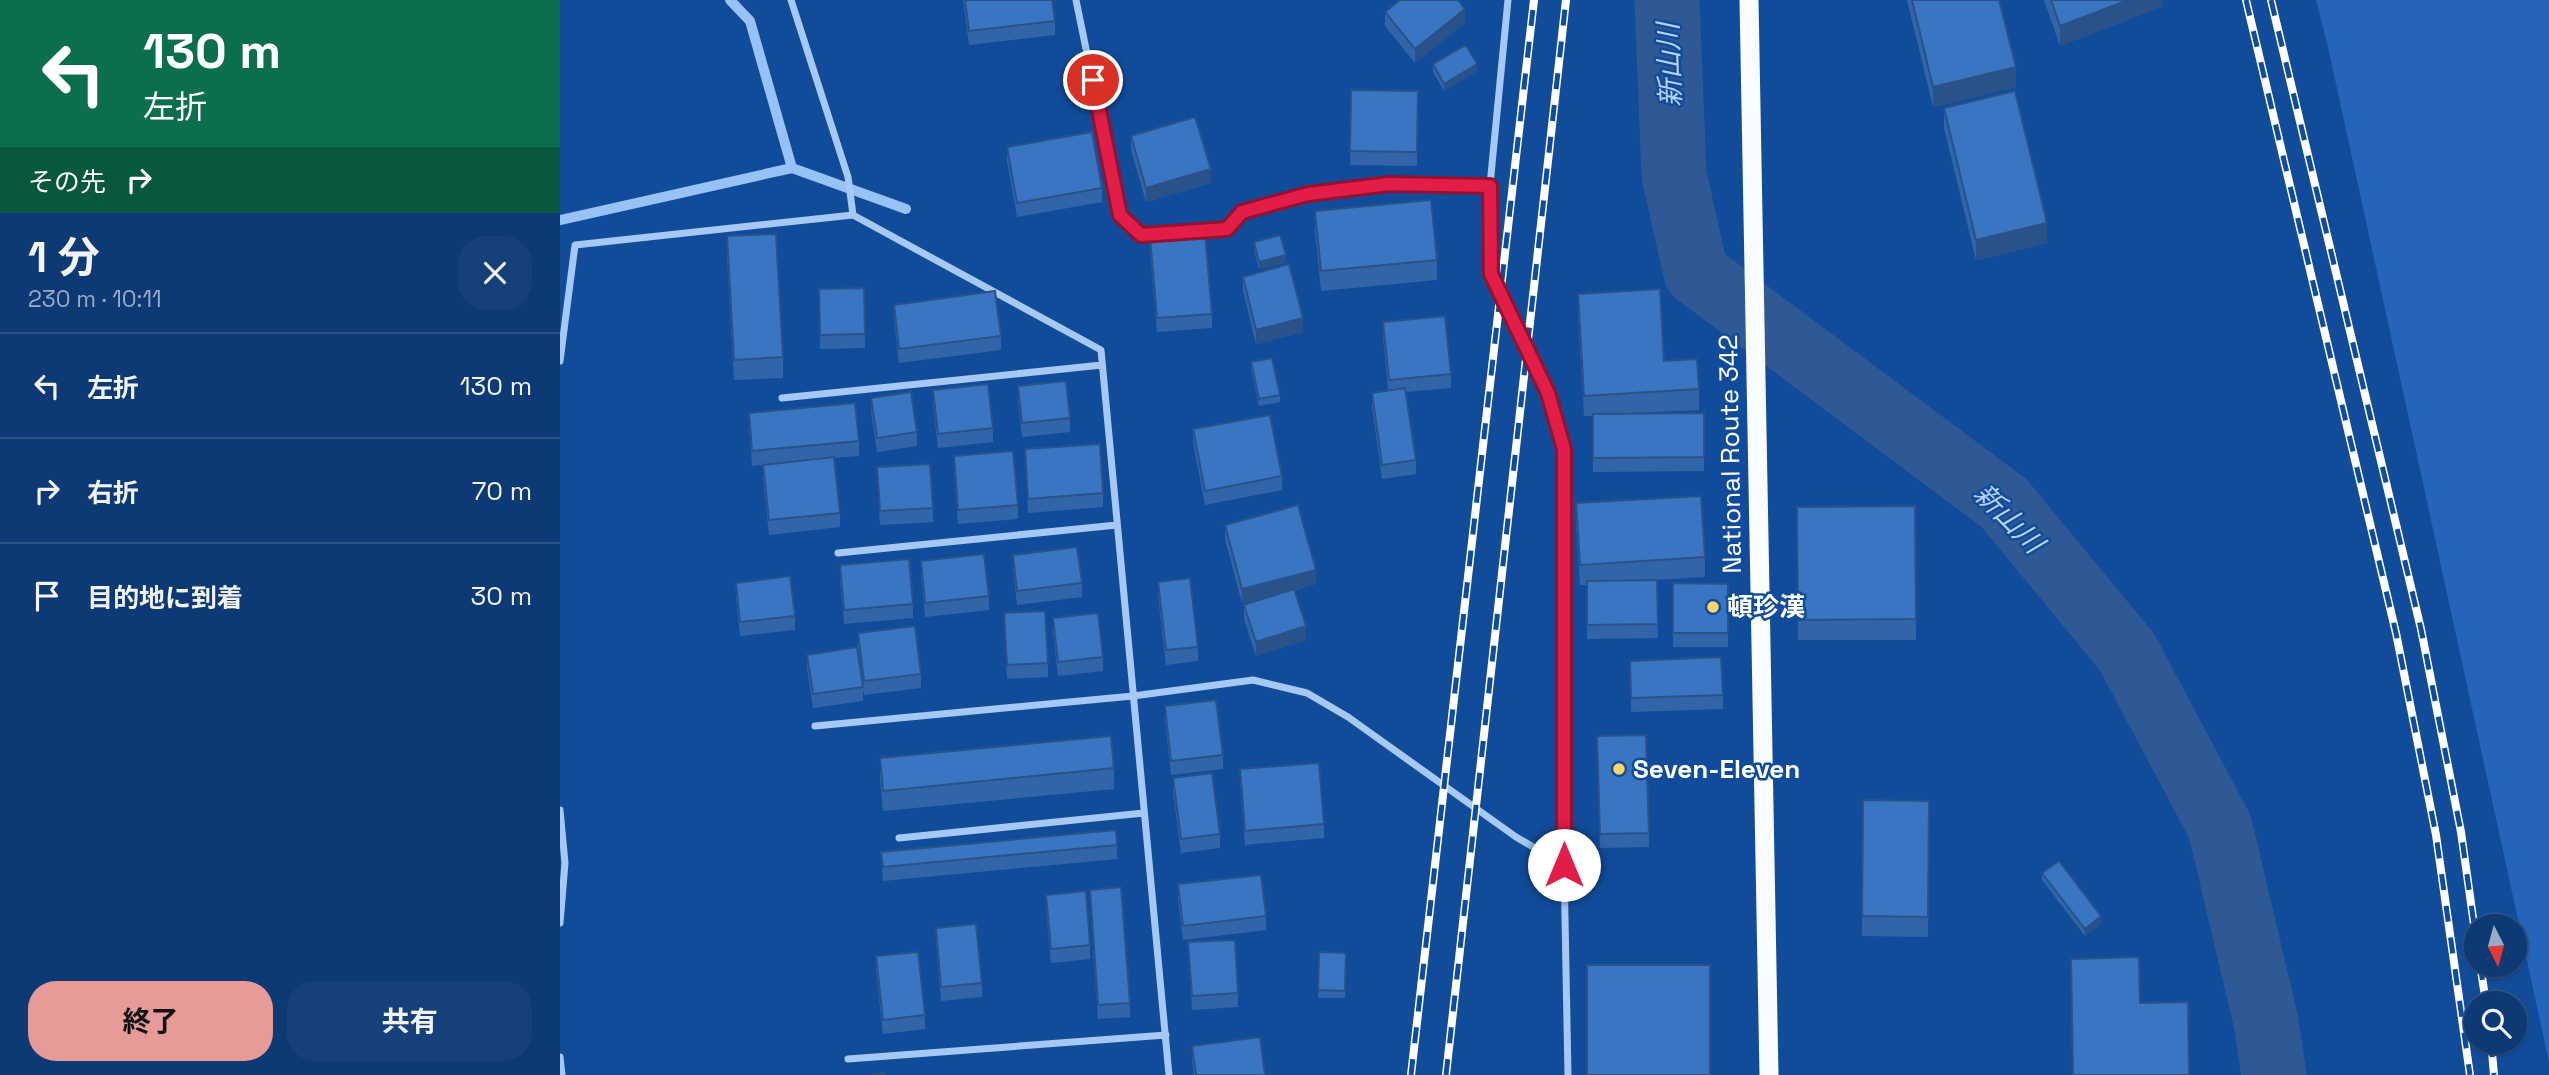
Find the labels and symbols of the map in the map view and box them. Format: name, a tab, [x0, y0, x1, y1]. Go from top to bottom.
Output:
water label: 新山川	[1649, 19, 1688, 108]
pin	[1063, 50, 1123, 110]
street label: National Route 342	[1711, 334, 1749, 574]
water label: 新山川	[1967, 476, 2054, 563]
place label: 頓珍漢	[1727, 590, 1805, 624]
marker: 頓珍漢	[1705, 599, 1721, 615]
place label: Seven-Eleven	[1633, 752, 1800, 786]
marker: Seven-Eleven	[1611, 761, 1627, 777]
position arrow	[1527, 828, 1601, 902]
north arrow	[2464, 914, 2527, 976]

